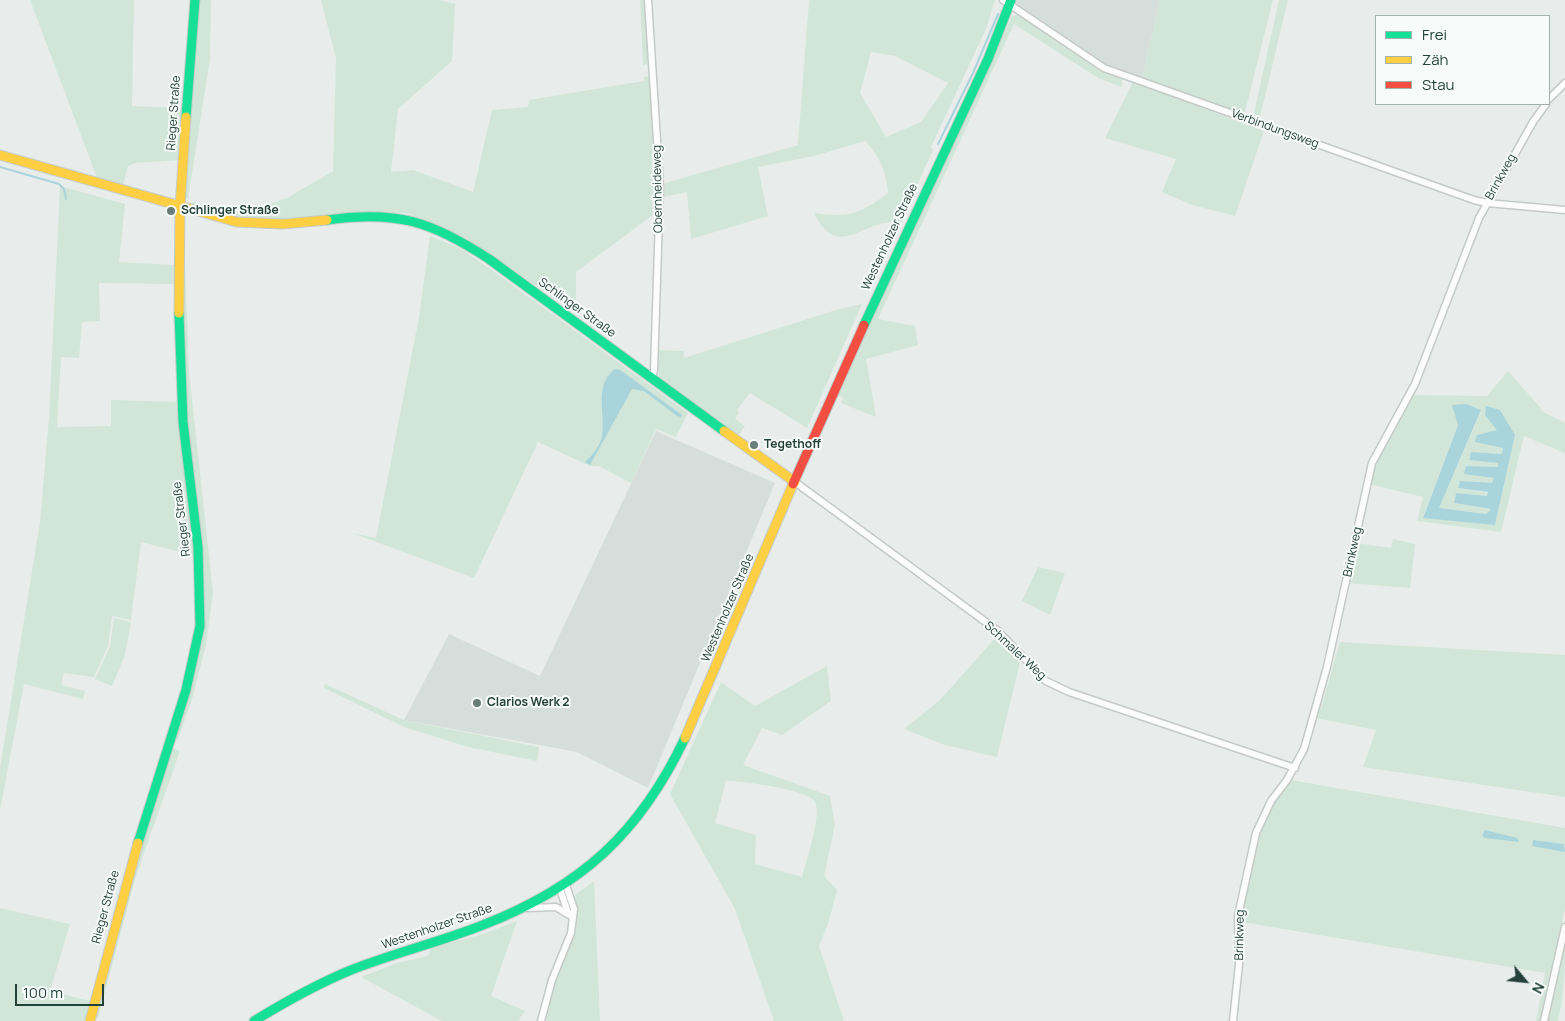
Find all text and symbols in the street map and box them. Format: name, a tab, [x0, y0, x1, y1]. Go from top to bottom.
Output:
legend	[1375, 15, 1550, 105]
text: Frei	[1422, 24, 1447, 45]
text: Zäh	[1422, 49, 1448, 70]
text: Stau	[1422, 74, 1455, 95]
street label: Rieger Straße	[164, 75, 184, 151]
street label: Verbindungsweg	[1229, 106, 1321, 152]
street label: Obernheideweg	[650, 145, 666, 233]
street label: Brinkweg	[1482, 151, 1520, 203]
street label: Westenholzer Straße	[859, 181, 921, 293]
place label: Schlinger Straße	[181, 204, 279, 218]
marker: Schlinger Straße	[165, 205, 177, 217]
street label: Schlinger Straße	[536, 275, 618, 341]
place label: Tegethoff	[764, 438, 821, 452]
marker: Tegethoff	[748, 439, 760, 451]
street label: Rieger Straße	[170, 481, 194, 557]
street label: Brinkweg	[1341, 526, 1365, 578]
street label: Westenholzer Straße	[699, 552, 757, 664]
street label: Schmaler Weg	[981, 619, 1049, 683]
place label: Clarios Werk 2	[487, 696, 569, 710]
marker: Clarios Werk 2	[471, 697, 483, 709]
street label: Rieger Straße	[89, 869, 123, 945]
street label: Westenholzer Straße	[380, 901, 494, 953]
street label: Brinkweg	[1232, 910, 1248, 960]
north arrow	[1500, 956, 1550, 1006]
scale bar	[18, 974, 106, 1006]
text: N	[1528, 979, 1549, 997]
text: 100 m	[23, 982, 63, 1003]

